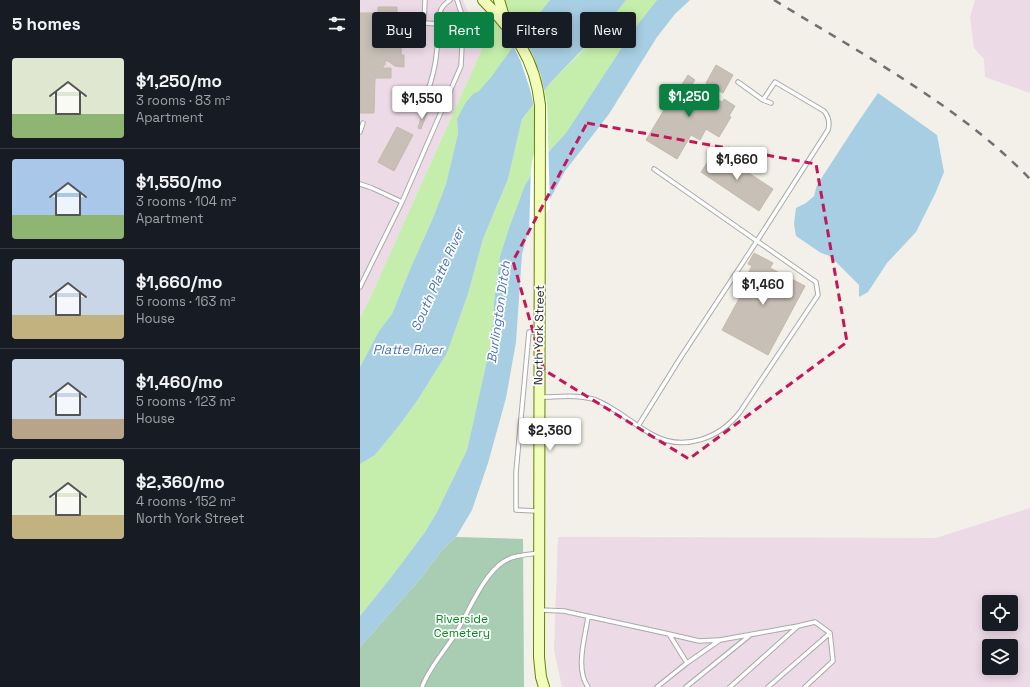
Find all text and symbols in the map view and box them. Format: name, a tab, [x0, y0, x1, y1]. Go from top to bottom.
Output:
chip: Buy	[372, 12, 426, 48]
chip: Rent	[434, 12, 494, 48]
chip: Filters	[502, 12, 572, 48]
chip: New	[580, 12, 636, 48]
text: 5 homes	[12, 13, 81, 35]
icon: filters	[326, 13, 348, 35]
text: $1,250/mo	[136, 70, 222, 92]
icon: home	[44, 74, 92, 122]
pin: $1,250	[656, 84, 722, 118]
pin: $1,550	[389, 86, 455, 120]
text: $1,250	[668, 88, 710, 105]
text: $1,550	[401, 90, 443, 107]
text: 3 rooms · 83 m²	[136, 92, 230, 109]
text: Apartment	[136, 109, 204, 126]
pin: $1,660	[704, 147, 770, 181]
text: $1,660	[716, 151, 758, 168]
text: $1,550/mo	[136, 171, 222, 193]
icon: home	[44, 175, 92, 223]
text: 3 rooms · 104 m²	[136, 193, 236, 210]
text: Apartment	[136, 210, 204, 227]
water label: South Platte River	[407, 223, 469, 334]
water label: Burlington Ditch	[483, 259, 514, 364]
text: $1,660/mo	[136, 271, 222, 293]
pin: $1,460	[730, 272, 796, 306]
icon: home	[44, 275, 92, 323]
text: $1,460	[742, 276, 784, 293]
street label: North York Street	[530, 285, 548, 385]
text: 5 rooms · 163 m²	[136, 293, 236, 310]
text: House	[136, 310, 175, 327]
water label: Platte River	[373, 341, 445, 358]
text: $1,460/mo	[136, 371, 223, 393]
icon: home	[44, 375, 92, 423]
text: 5 rooms · 123 m²	[136, 393, 235, 410]
text: House	[136, 410, 175, 427]
pin: $2,360	[517, 418, 583, 452]
text: $2,360	[528, 422, 572, 439]
text: $2,360/mo	[136, 471, 225, 493]
icon: home	[44, 475, 92, 523]
text: 4 rooms · 152 m²	[136, 493, 236, 510]
text: North York Street	[136, 510, 245, 527]
map controls	[982, 595, 1018, 675]
button: locate	[982, 595, 1018, 631]
park label: Riverside Cemetery	[434, 611, 490, 641]
button: layers	[982, 639, 1018, 675]

